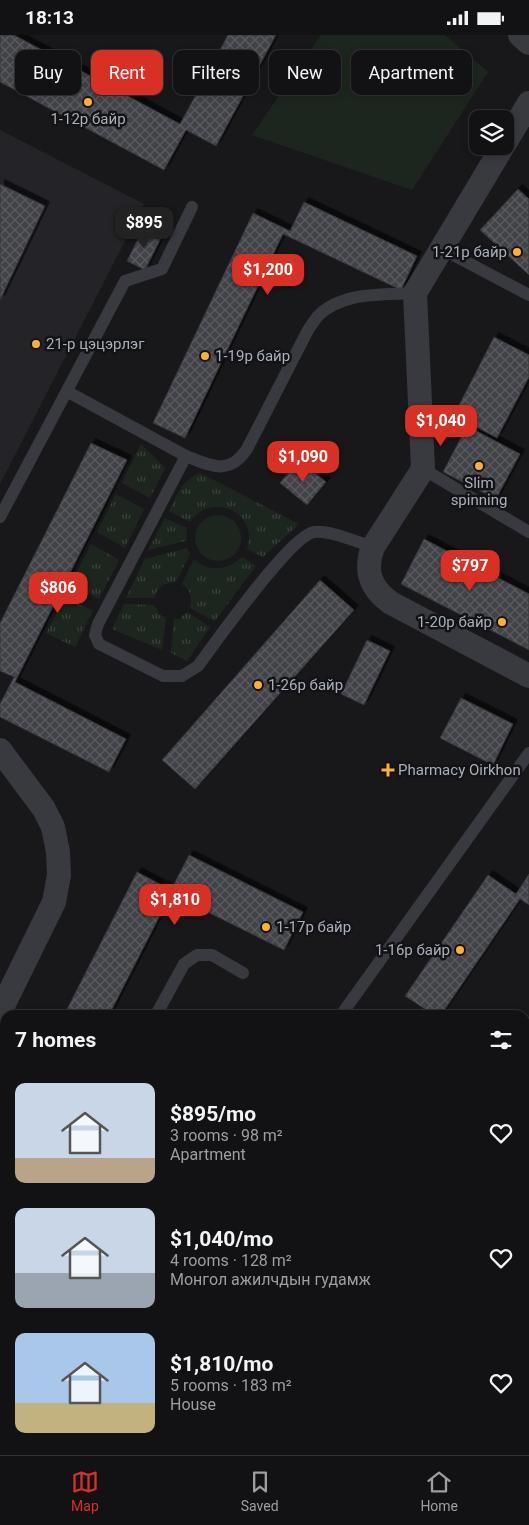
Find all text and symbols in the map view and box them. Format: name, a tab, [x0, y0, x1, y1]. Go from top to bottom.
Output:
text: 18:13	[25, 6, 74, 29]
chip: Buy	[15, 50, 81, 95]
chip: Rent	[91, 50, 163, 95]
chip: Filters	[173, 50, 259, 95]
chip: New	[269, 50, 341, 95]
chip: Apartment	[351, 50, 472, 95]
marker: 1-12р байр	[82, 96, 94, 108]
place label: 1-12р байр	[50, 110, 126, 128]
map controls	[469, 110, 514, 155]
button: layers	[469, 110, 514, 155]
pin: $895	[114, 207, 174, 249]
text: $895	[126, 213, 162, 232]
place label: 1-21р байр	[432, 243, 507, 261]
marker: 1-21р байр	[511, 246, 523, 258]
pin: $1,200	[227, 253, 309, 296]
text: $1,200	[243, 260, 293, 279]
place label: 21-р цэцэрлэг	[46, 335, 145, 353]
marker: 21-р цэцэрлэг	[30, 338, 42, 350]
place label: 1-19р байр	[215, 347, 290, 365]
marker: 1-19р байр	[199, 350, 211, 362]
pin: $1,040	[400, 405, 482, 447]
text: $1,040	[416, 411, 466, 430]
pin: $1,090	[262, 441, 344, 483]
text: $1,090	[278, 447, 328, 466]
marker: Slim spinning	[473, 460, 485, 472]
place label: Slim spinning	[451, 474, 507, 509]
pin: $797	[440, 549, 500, 592]
text: $797	[452, 556, 488, 575]
pin: $806	[28, 571, 88, 614]
text: $806	[40, 578, 76, 597]
place label: 1-20р байр	[417, 613, 492, 631]
marker: 1-20р байр	[496, 616, 508, 628]
place label: 1-26р байр	[268, 676, 343, 694]
marker: 1-26р байр	[252, 679, 264, 691]
place label: Pharmacy Oirkhon	[398, 761, 521, 779]
marker: Pharmacy Oirkhon	[382, 764, 394, 776]
pin: $1,810	[134, 883, 216, 926]
text: $1,810	[150, 890, 200, 909]
place label: 1-17р байр	[276, 918, 351, 936]
marker: 1-17р байр	[260, 921, 272, 933]
place label: 1-16р байр	[375, 941, 450, 959]
marker: 1-16р байр	[454, 944, 466, 956]
icon: filters	[487, 1026, 515, 1054]
text: 7 homes	[15, 1028, 96, 1052]
text: $895/mo	[170, 1102, 256, 1126]
icon: home	[55, 1103, 115, 1163]
icon: heart	[487, 1119, 515, 1147]
text: 3 rooms · 98 m²	[170, 1126, 283, 1145]
text: Apartment	[170, 1145, 246, 1164]
text: $1,040/mo	[170, 1227, 273, 1251]
icon: home	[55, 1228, 115, 1288]
icon: heart	[487, 1244, 515, 1272]
text: 4 rooms · 128 m²	[170, 1251, 292, 1270]
text: Монгол ажилчдын гудамж	[170, 1270, 371, 1289]
text: $1,810/mo	[170, 1352, 273, 1376]
icon: home	[55, 1353, 115, 1413]
icon: heart	[487, 1369, 515, 1397]
text: 5 rooms · 183 m²	[170, 1376, 292, 1395]
text: House	[170, 1395, 216, 1414]
tab: Map	[71, 1468, 99, 1514]
tab: Saved	[241, 1468, 279, 1514]
tab: Home	[420, 1468, 458, 1514]

